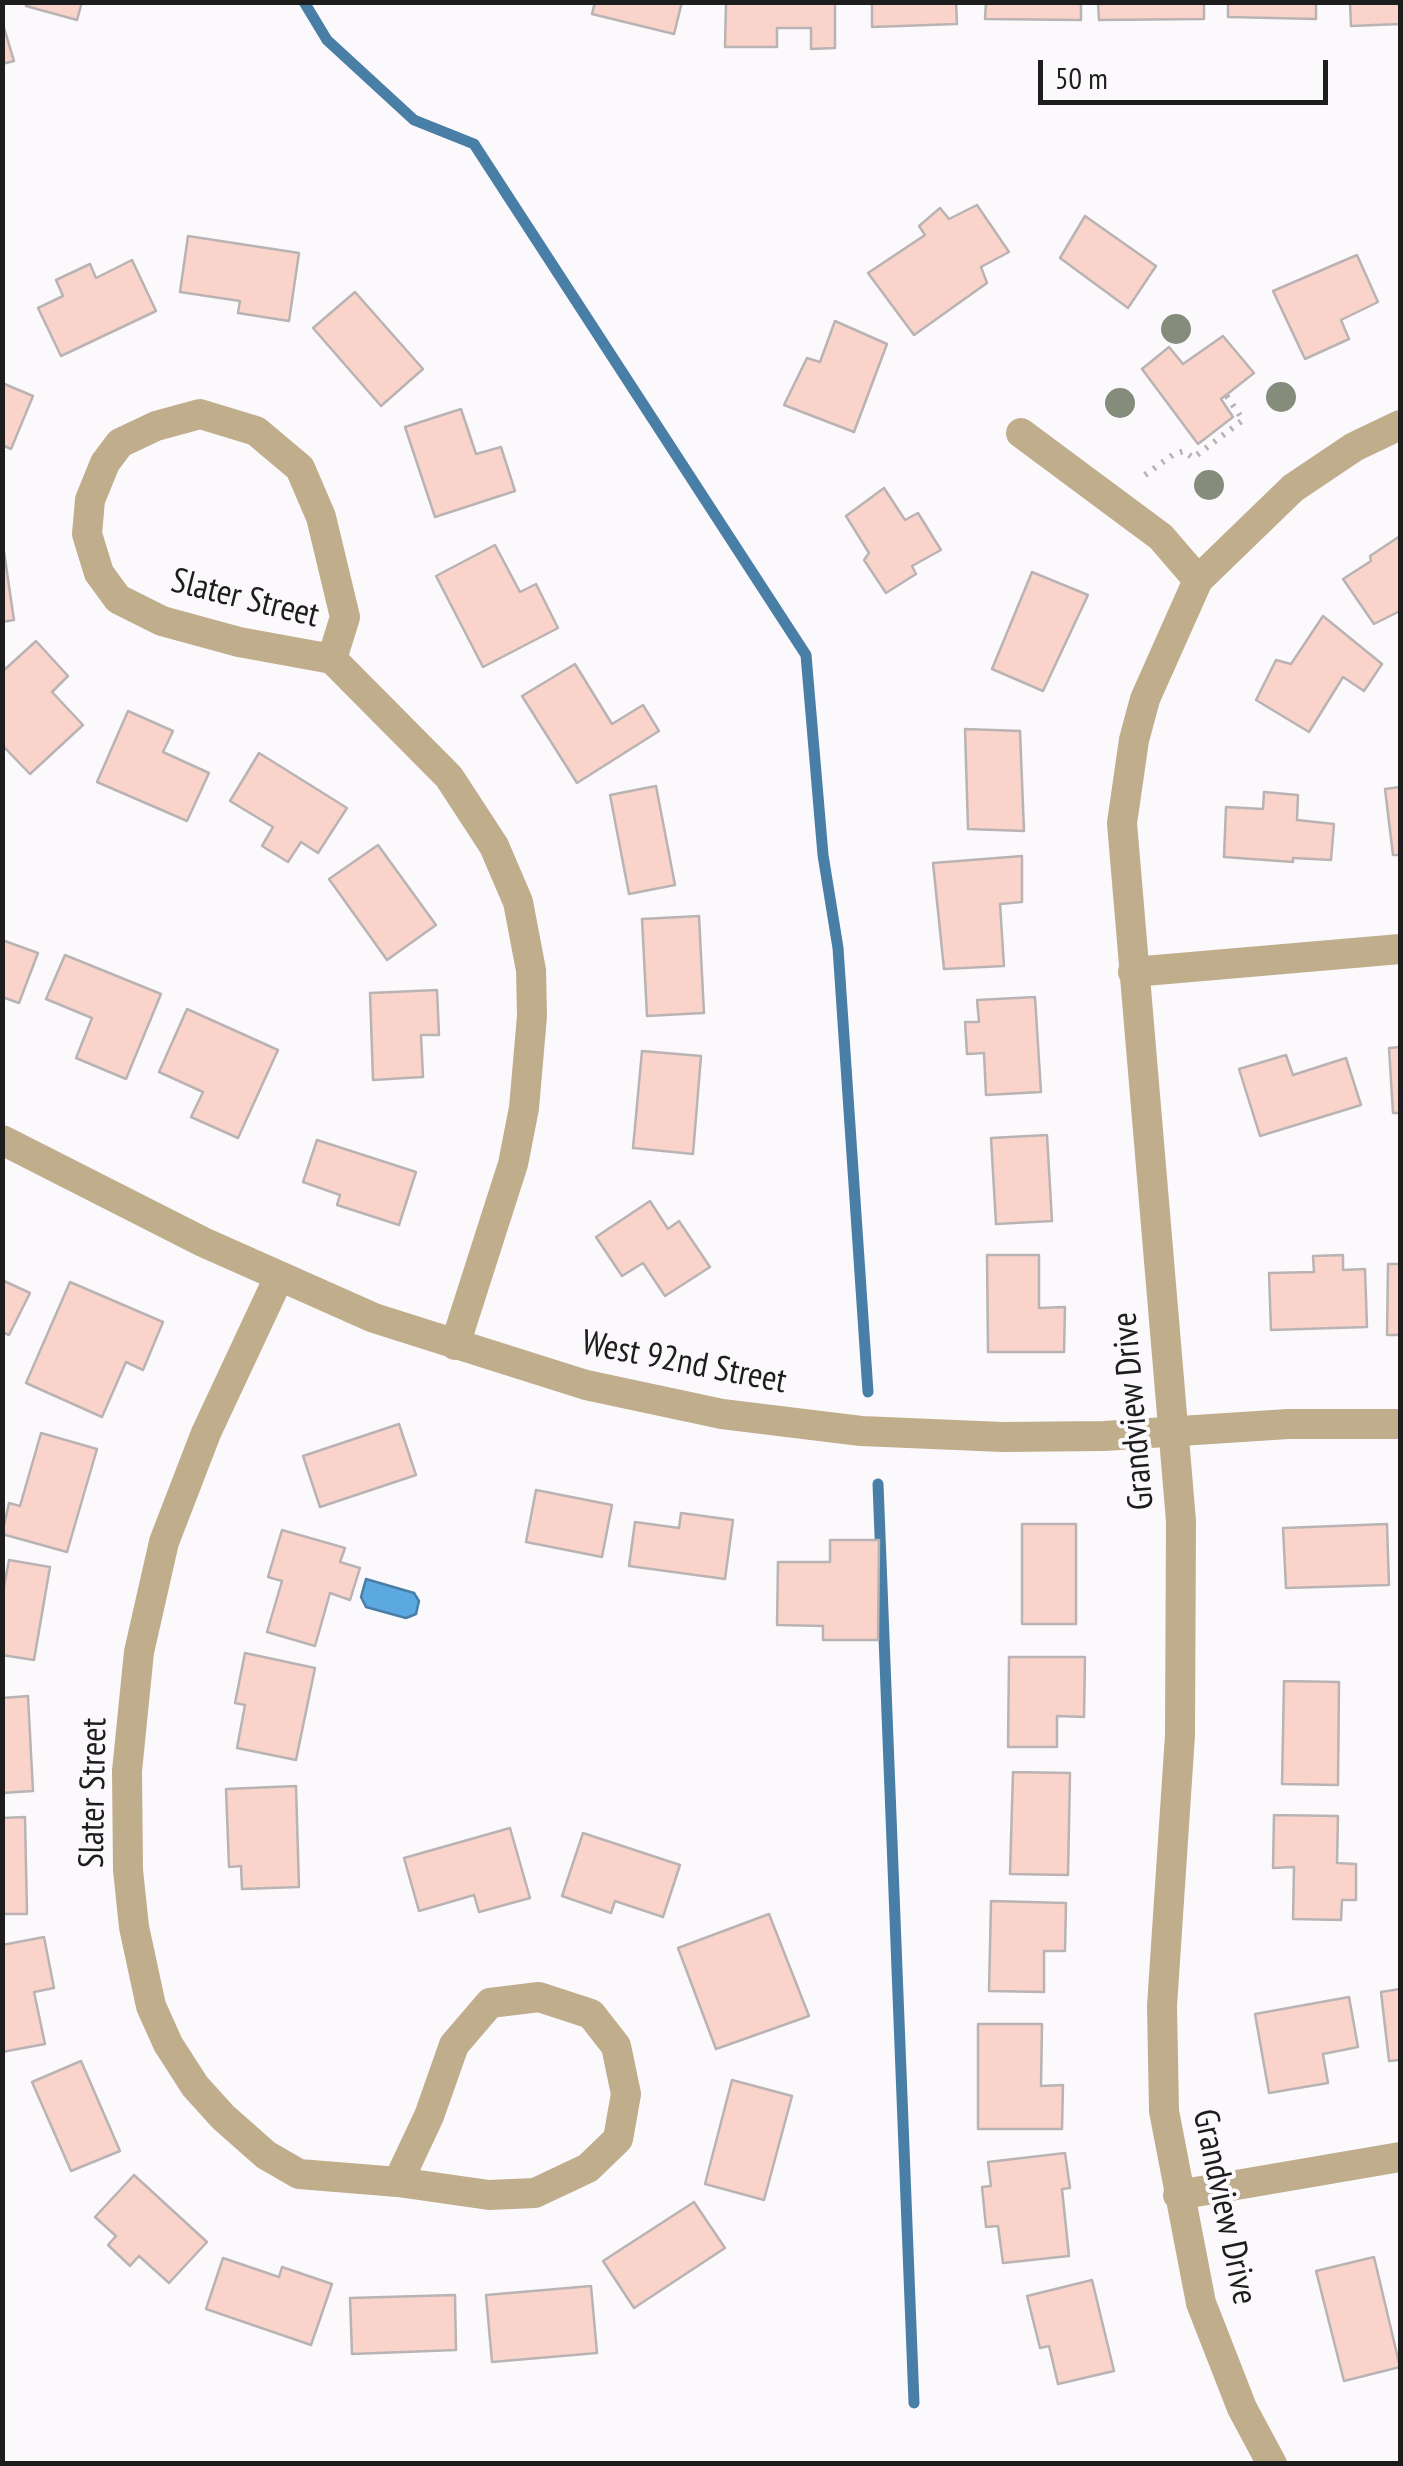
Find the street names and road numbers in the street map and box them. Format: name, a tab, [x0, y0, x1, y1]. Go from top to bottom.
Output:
street label: Slater Street	[167, 560, 323, 638]
street label: Grandview Drive	[1104, 1310, 1164, 1512]
street label: West 92nd Street	[578, 1323, 790, 1403]
street label: Slater Street	[72, 1717, 116, 1869]
street label: Grandview Drive	[1183, 2106, 1265, 2308]

